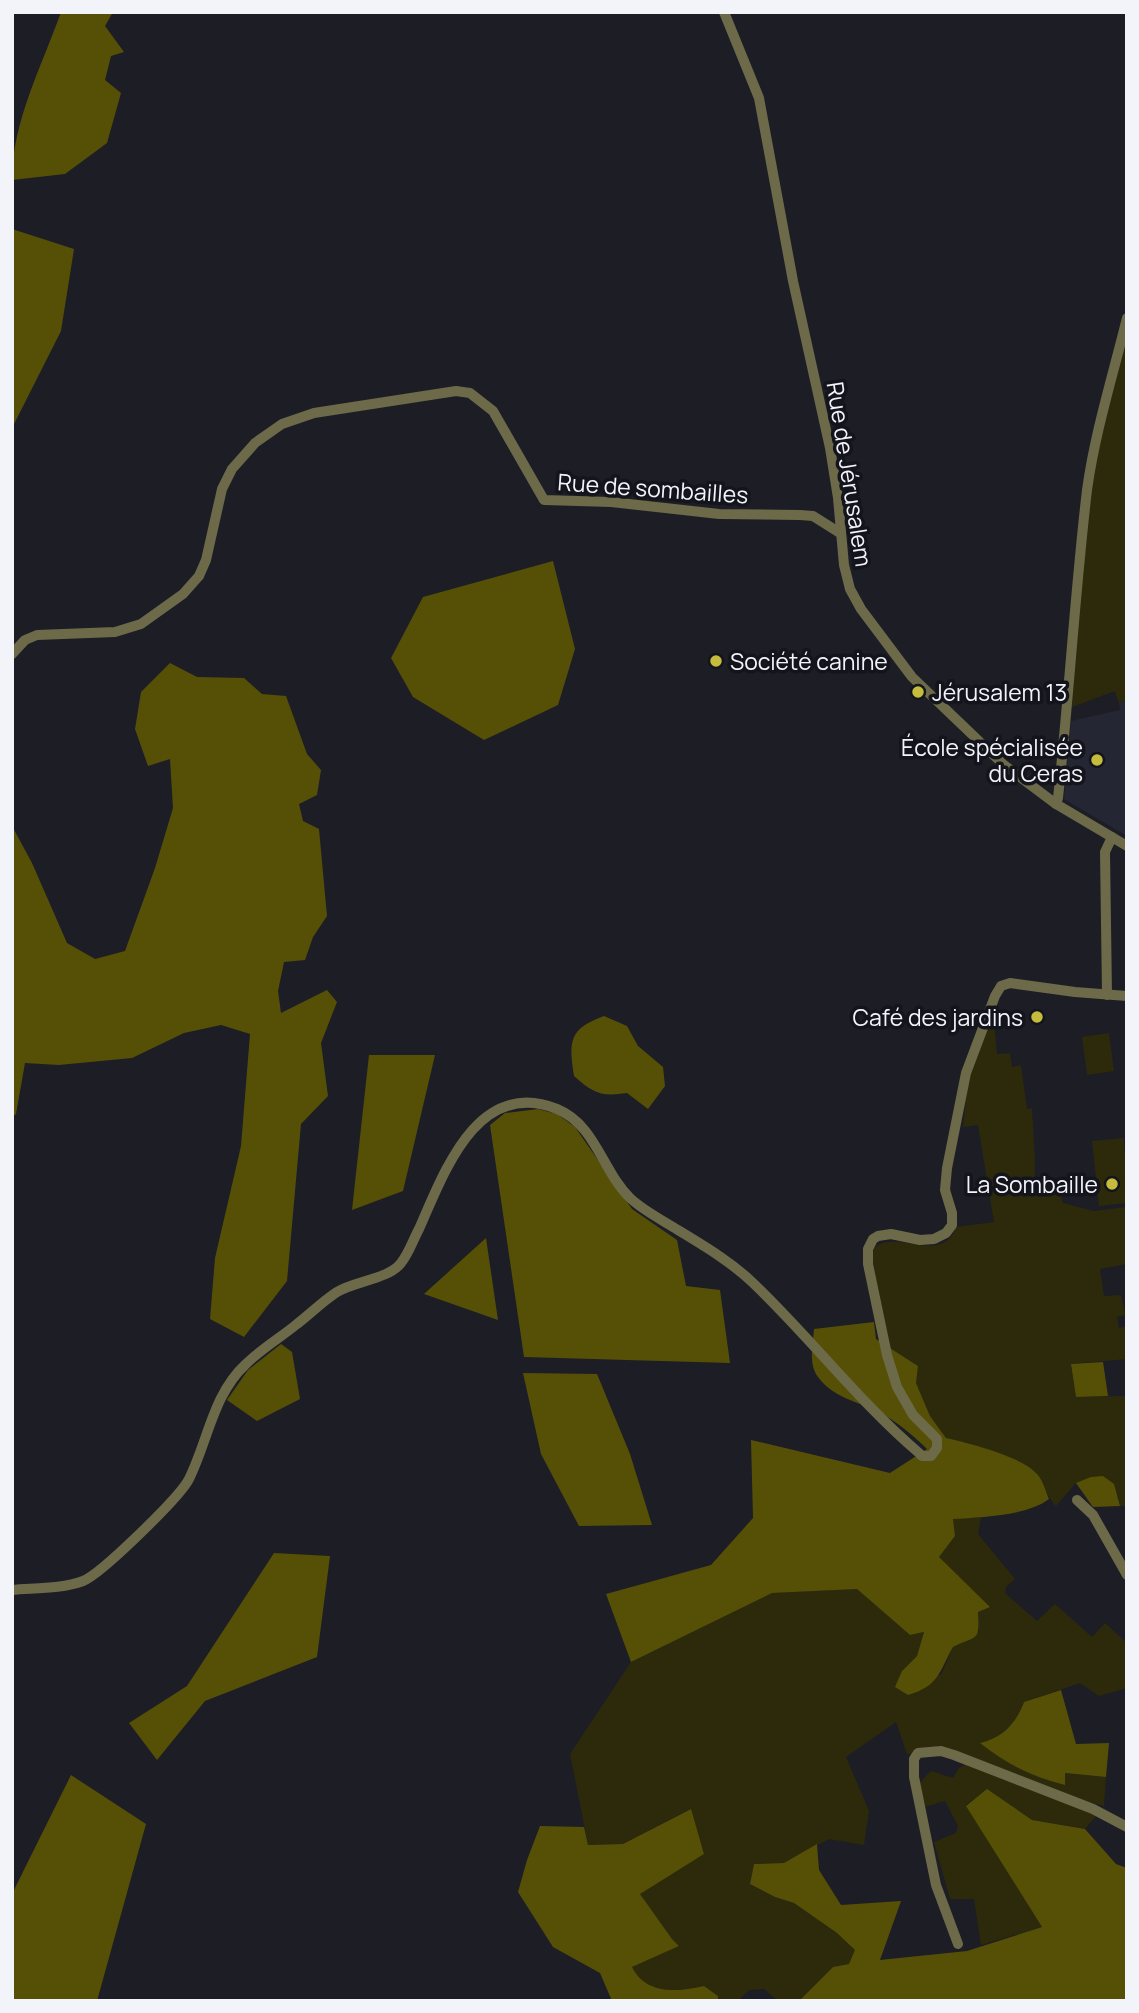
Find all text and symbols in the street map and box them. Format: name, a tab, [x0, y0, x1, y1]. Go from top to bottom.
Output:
street label: Rue de Jérusalem	[820, 379, 880, 569]
street label: Rue de sombailles	[557, 465, 749, 511]
place label: Société canine	[730, 645, 888, 677]
marker: Société canine	[708, 653, 724, 669]
place label: Jérusalem 13	[932, 676, 1067, 708]
marker: Jérusalem 13	[910, 684, 926, 700]
place label: École spécialisée du Ceras	[901, 731, 1083, 789]
marker: École spécialisée du Ceras	[1089, 752, 1105, 768]
place label: Café des jardins	[852, 1001, 1023, 1033]
marker: Café des jardins	[1029, 1009, 1045, 1025]
place label: La Sombaille	[966, 1168, 1098, 1200]
marker: La Sombaille	[1104, 1176, 1120, 1192]

